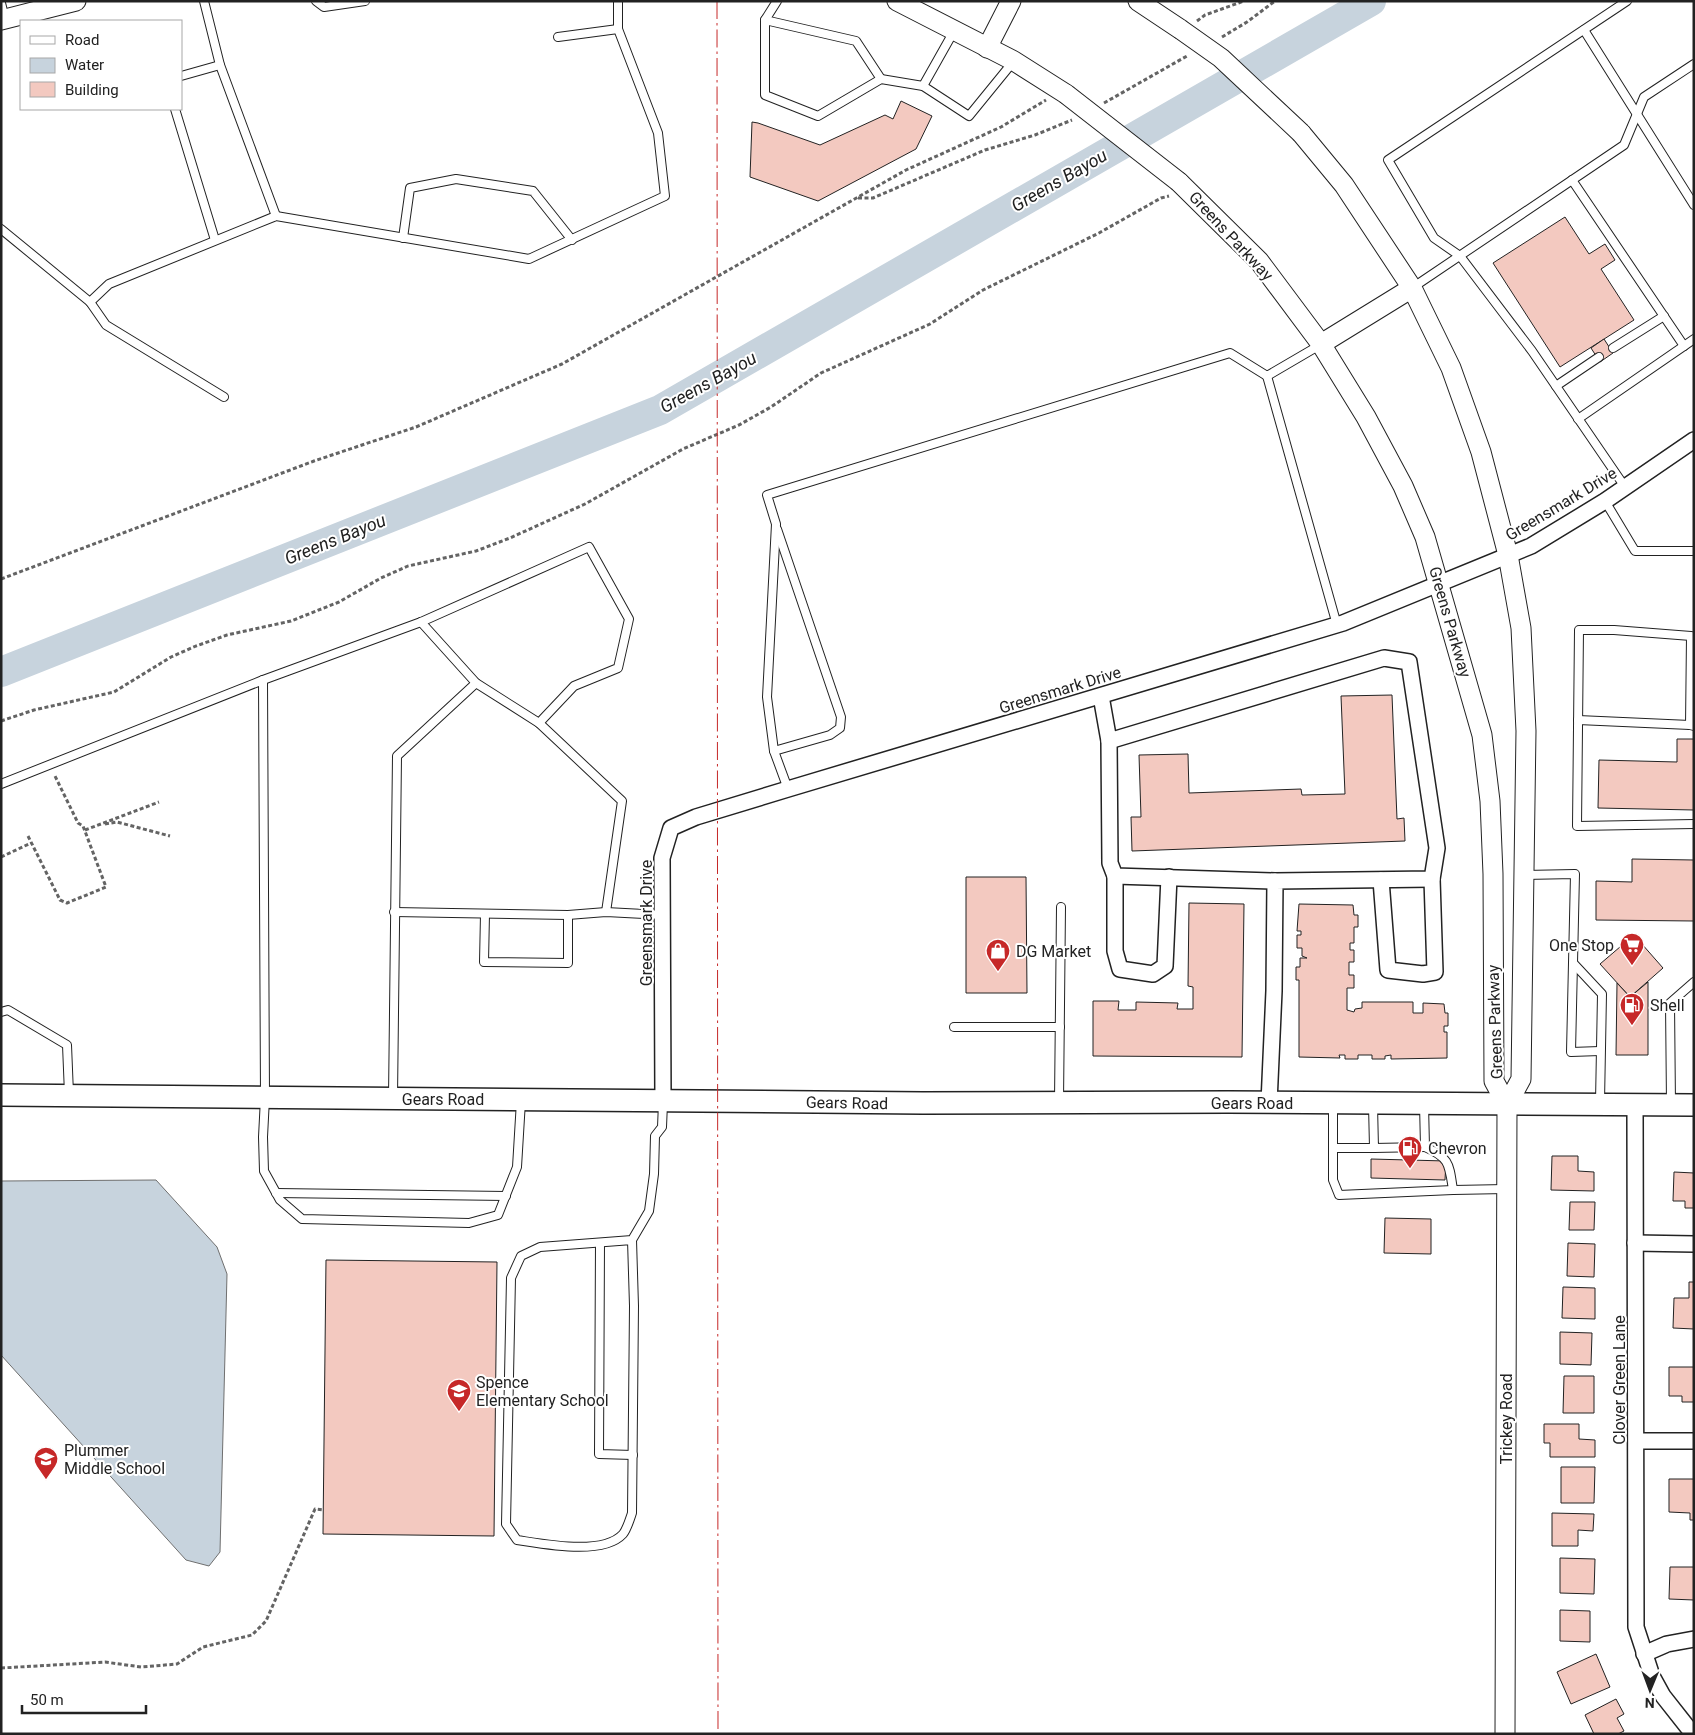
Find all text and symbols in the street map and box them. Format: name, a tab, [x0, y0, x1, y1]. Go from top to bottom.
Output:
legend	[20, 20, 182, 110]
text: Road	[65, 31, 99, 49]
text: Water	[65, 56, 104, 74]
text: Building	[65, 81, 119, 99]
water label: Greens Bayou	[1007, 144, 1111, 216]
street label: Greens Parkway	[1185, 188, 1277, 285]
water label: Greens Bayou	[656, 347, 760, 417]
street label: Greensmark Drive	[1502, 463, 1620, 545]
water label: Greens Bayou	[281, 509, 389, 569]
street label: Greens Parkway	[1425, 564, 1475, 680]
street label: Greensmark Drive	[997, 662, 1123, 718]
street label: Greensmark Drive	[637, 860, 656, 986]
supermarket icon: One Stop	[1619, 932, 1645, 966]
place label: One Stop	[1549, 936, 1614, 955]
shop icon: DG Market	[985, 938, 1011, 972]
place label: DG Market	[1016, 942, 1091, 961]
street label: Greens Parkway	[1483, 964, 1506, 1080]
fuel station icon: Shell	[1619, 992, 1645, 1026]
place label: Shell	[1650, 996, 1685, 1015]
street label: Gears Road	[402, 1090, 484, 1109]
street label: Gears Road	[806, 1093, 888, 1113]
street label: Gears Road	[1211, 1094, 1293, 1113]
fuel station icon: Chevron	[1397, 1135, 1423, 1169]
place label: Chevron	[1428, 1139, 1487, 1158]
street label: Clover Green Lane	[1610, 1315, 1629, 1445]
place label: Spence Elementary School	[476, 1373, 609, 1410]
street label: Trickey Road	[1497, 1373, 1516, 1465]
school or university icon: Spence Elementary School	[446, 1378, 472, 1412]
place label: Plummer Middle School	[64, 1441, 165, 1478]
school or university icon: Plummer Middle School	[33, 1446, 59, 1480]
north arrow	[1625, 1665, 1675, 1715]
scale bar	[22, 1682, 146, 1714]
text: 50 m	[30, 1691, 64, 1709]
text: N	[1645, 1695, 1655, 1711]

